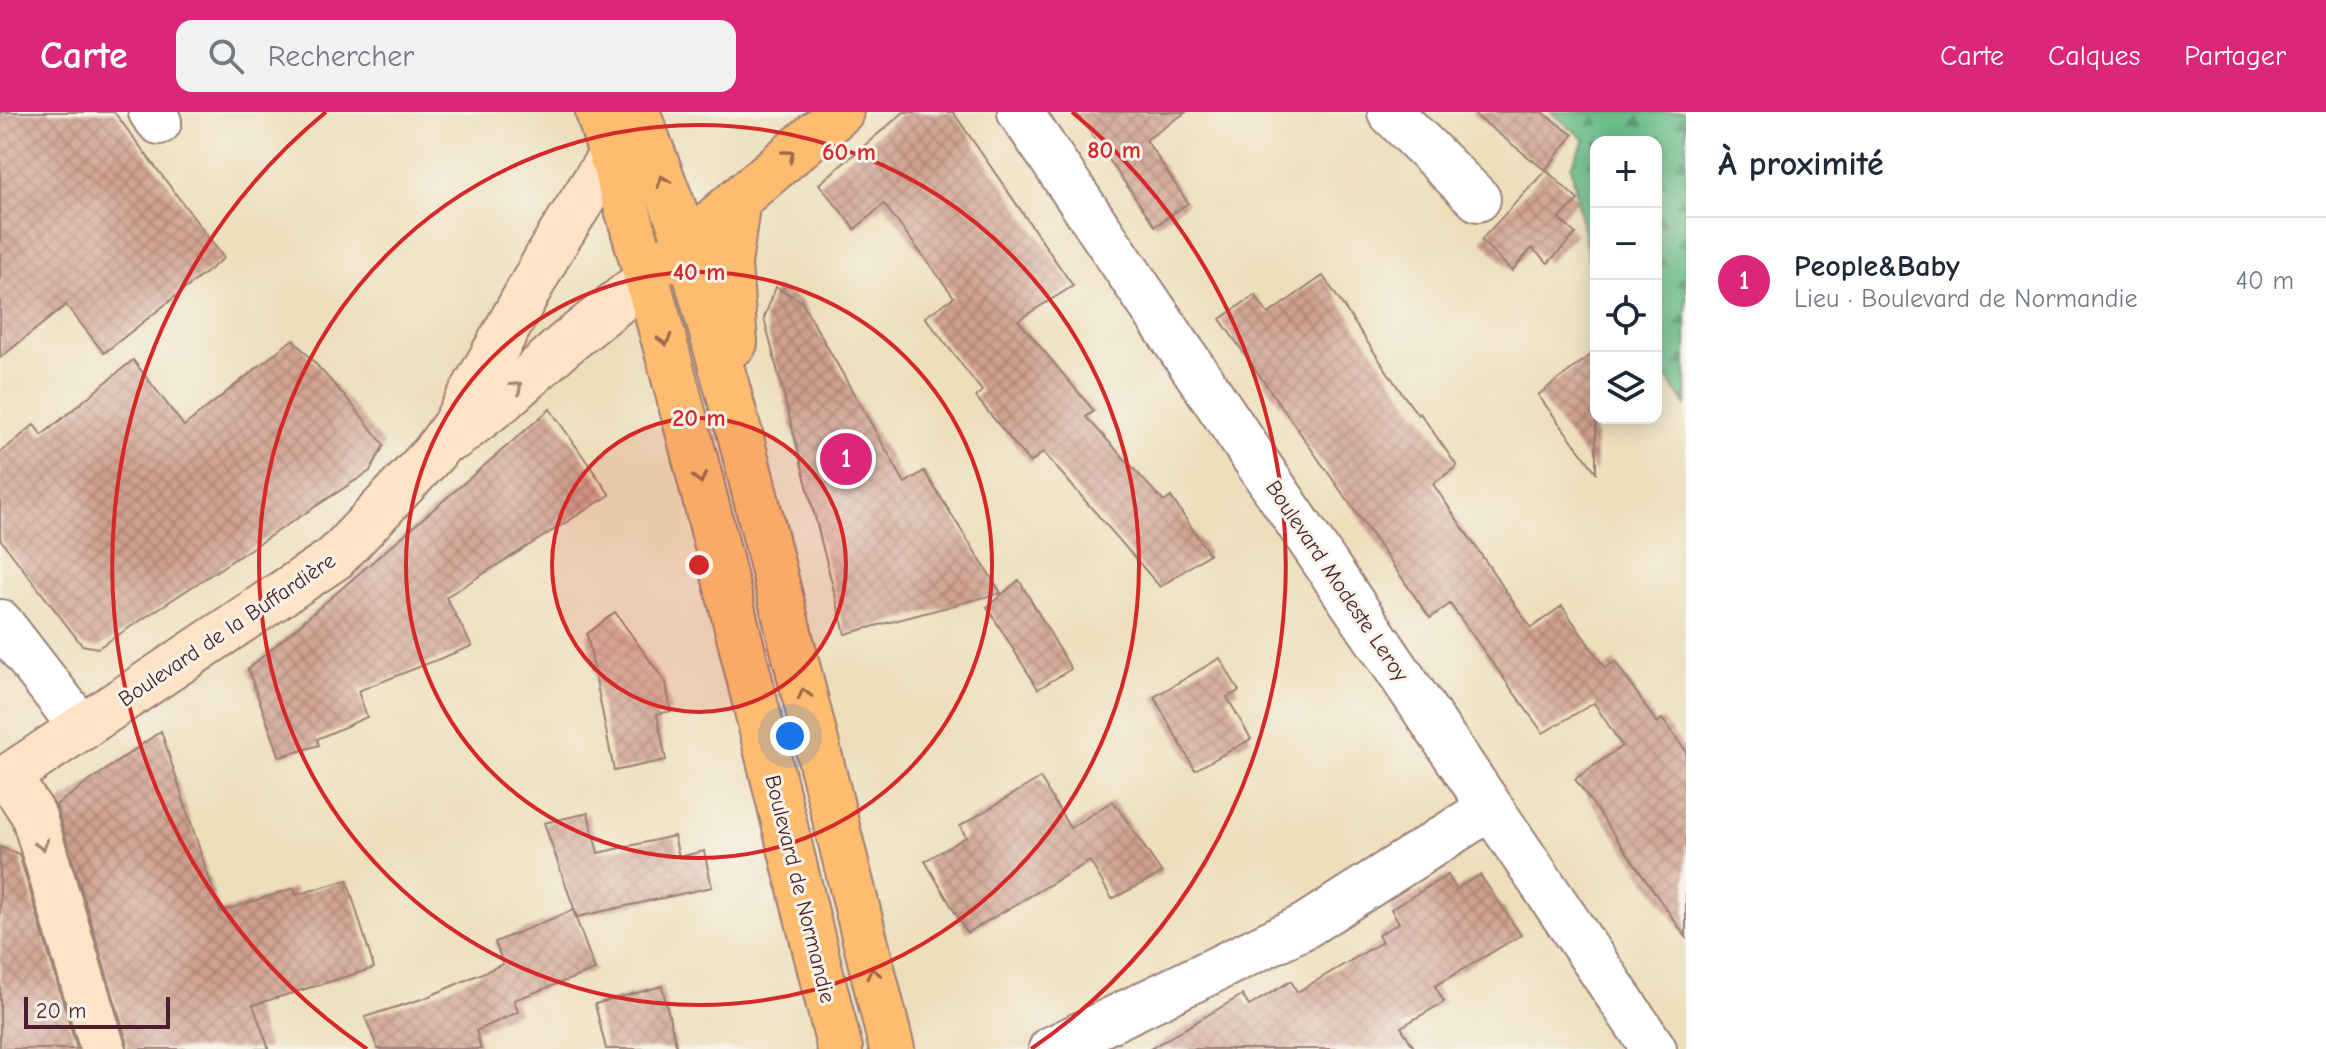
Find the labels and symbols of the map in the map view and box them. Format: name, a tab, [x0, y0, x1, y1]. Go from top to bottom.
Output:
text: 80 m	[1087, 136, 1141, 164]
text: 60 m	[822, 138, 876, 166]
one-way arrow	[780, 150, 794, 165]
one-way arrow	[656, 175, 673, 189]
text: 40 m	[673, 258, 725, 286]
one-way arrow	[656, 332, 672, 346]
one-way arrow	[508, 382, 522, 397]
text: 20 m	[672, 404, 726, 432]
pin: 1	[820, 429, 872, 489]
one-way arrow	[691, 471, 708, 485]
street label: Boulevard Modeste Leroy	[1260, 476, 1414, 687]
street label: Boulevard de la Buffardière	[113, 548, 341, 712]
centre of rings	[685, 551, 713, 579]
one-way arrow	[796, 687, 813, 701]
your location	[770, 716, 810, 756]
street label: Boulevard de Normandie	[759, 772, 841, 1006]
one-way arrow	[33, 838, 49, 852]
one-way arrow	[865, 967, 882, 981]
scale bar	[24, 993, 170, 1029]

